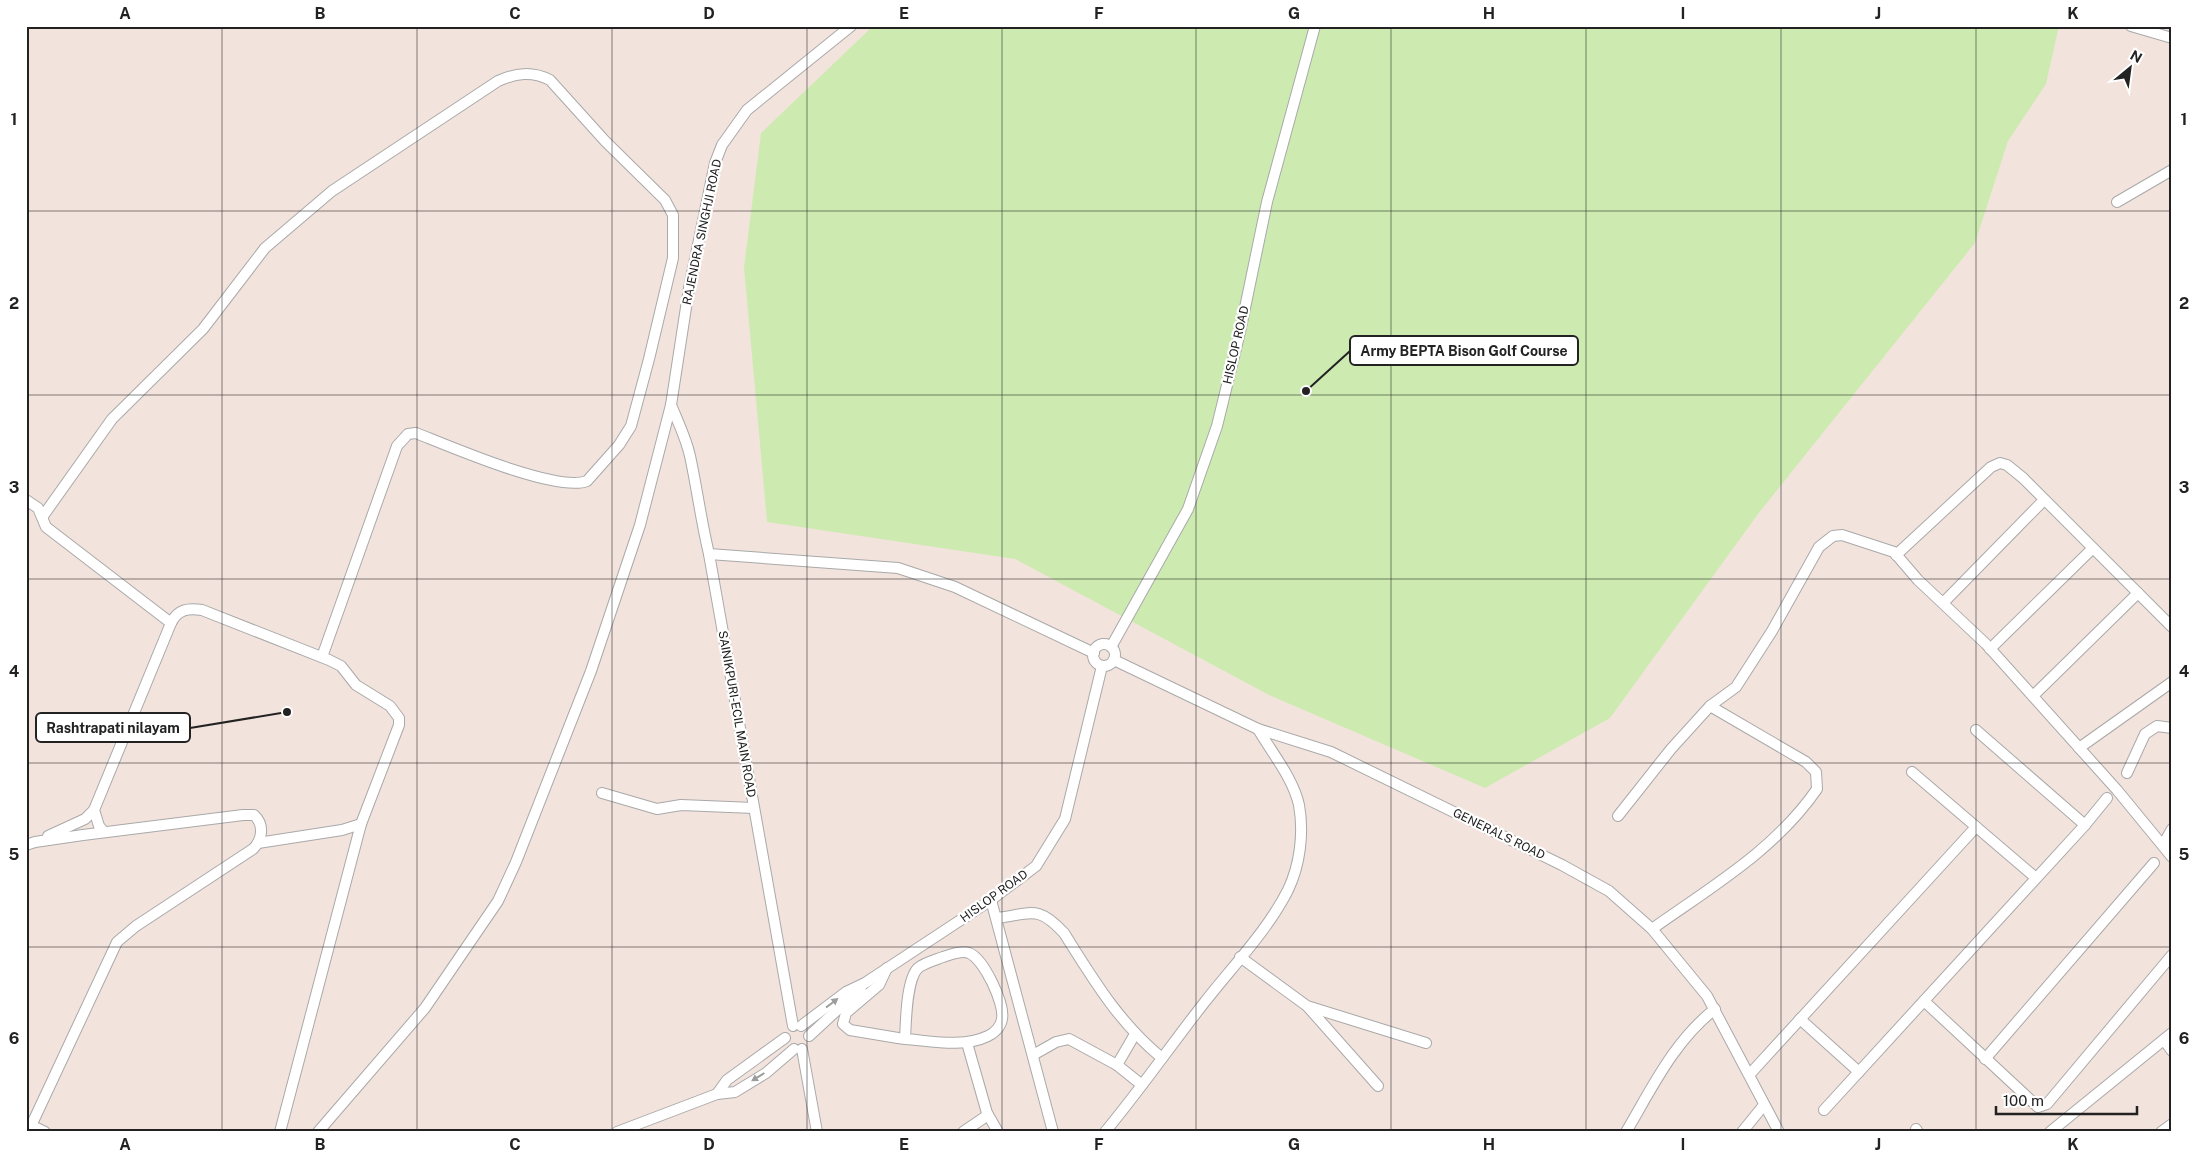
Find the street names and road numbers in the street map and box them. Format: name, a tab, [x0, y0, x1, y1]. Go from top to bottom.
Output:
street label: RAJENDRA SINGHJI ROAD	[680, 158, 724, 306]
street label: HISLOP ROAD	[1220, 305, 1252, 385]
street label: SAINIKPURI-ECIL MAIN ROAD	[715, 629, 759, 799]
street label: GENERALS ROAD	[1451, 806, 1547, 862]
street label: HISLOP ROAD	[958, 867, 1030, 925]

